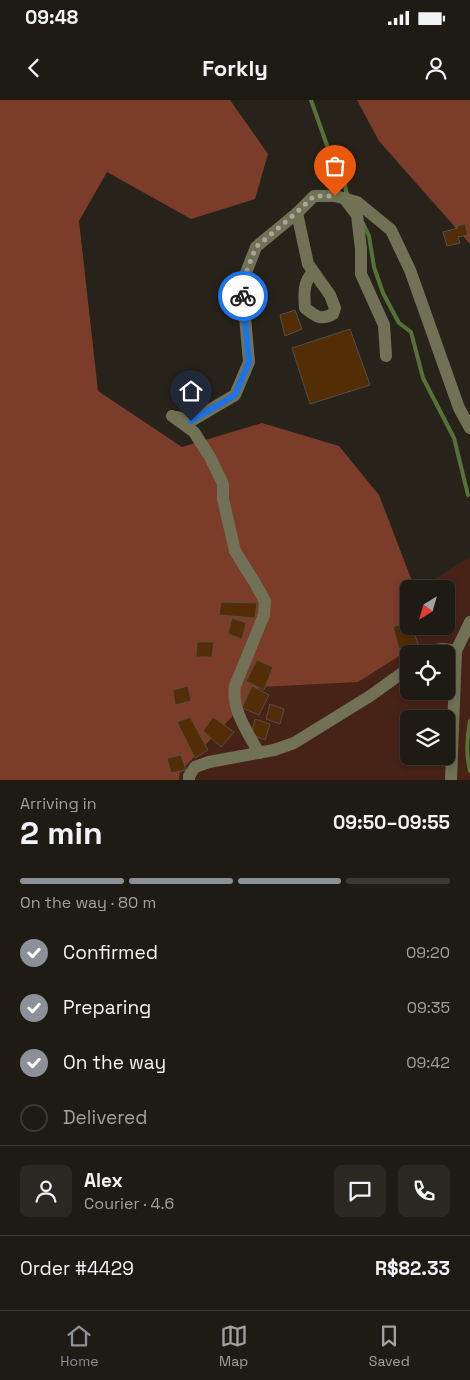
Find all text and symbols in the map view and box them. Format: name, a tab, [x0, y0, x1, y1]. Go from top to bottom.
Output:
text: 09:48	[25, 5, 78, 30]
icon: back	[20, 54, 48, 82]
text: Forkly	[202, 54, 268, 82]
icon: person	[422, 54, 450, 82]
pin	[314, 145, 356, 196]
icon: bag	[321, 152, 349, 180]
courier	[218, 271, 268, 321]
icon: bike	[229, 282, 257, 310]
pin	[170, 370, 212, 421]
icon: home	[177, 377, 205, 405]
north arrow	[400, 580, 455, 635]
map controls	[400, 580, 455, 765]
button: locate	[400, 645, 455, 700]
button: layers	[400, 710, 455, 765]
text: Arriving in	[20, 793, 97, 814]
text: 09:50–09:55	[333, 810, 450, 835]
text: 2 min	[20, 813, 103, 853]
text: On the way · 80 m	[20, 892, 156, 913]
icon: check	[20, 939, 48, 967]
text: Confirmed	[63, 940, 158, 965]
text: 09:20	[406, 942, 450, 963]
icon: check	[20, 994, 48, 1022]
text: Preparing	[63, 995, 151, 1020]
text: 09:35	[407, 997, 450, 1018]
icon: check	[20, 1049, 48, 1077]
text: On the way	[63, 1050, 166, 1075]
text: 09:42	[406, 1052, 450, 1073]
text: Delivered	[63, 1105, 148, 1130]
button: person	[20, 1165, 72, 1217]
button: chat	[334, 1165, 386, 1217]
button: phone	[398, 1165, 450, 1217]
text: Alex	[84, 1168, 123, 1193]
text: Courier · 4.6	[84, 1193, 174, 1214]
text: Order #4429	[20, 1256, 134, 1281]
text: R$82.33	[375, 1256, 450, 1281]
tab: Home	[60, 1322, 98, 1370]
tab: Map	[219, 1322, 248, 1370]
tab: Saved	[369, 1322, 410, 1370]

